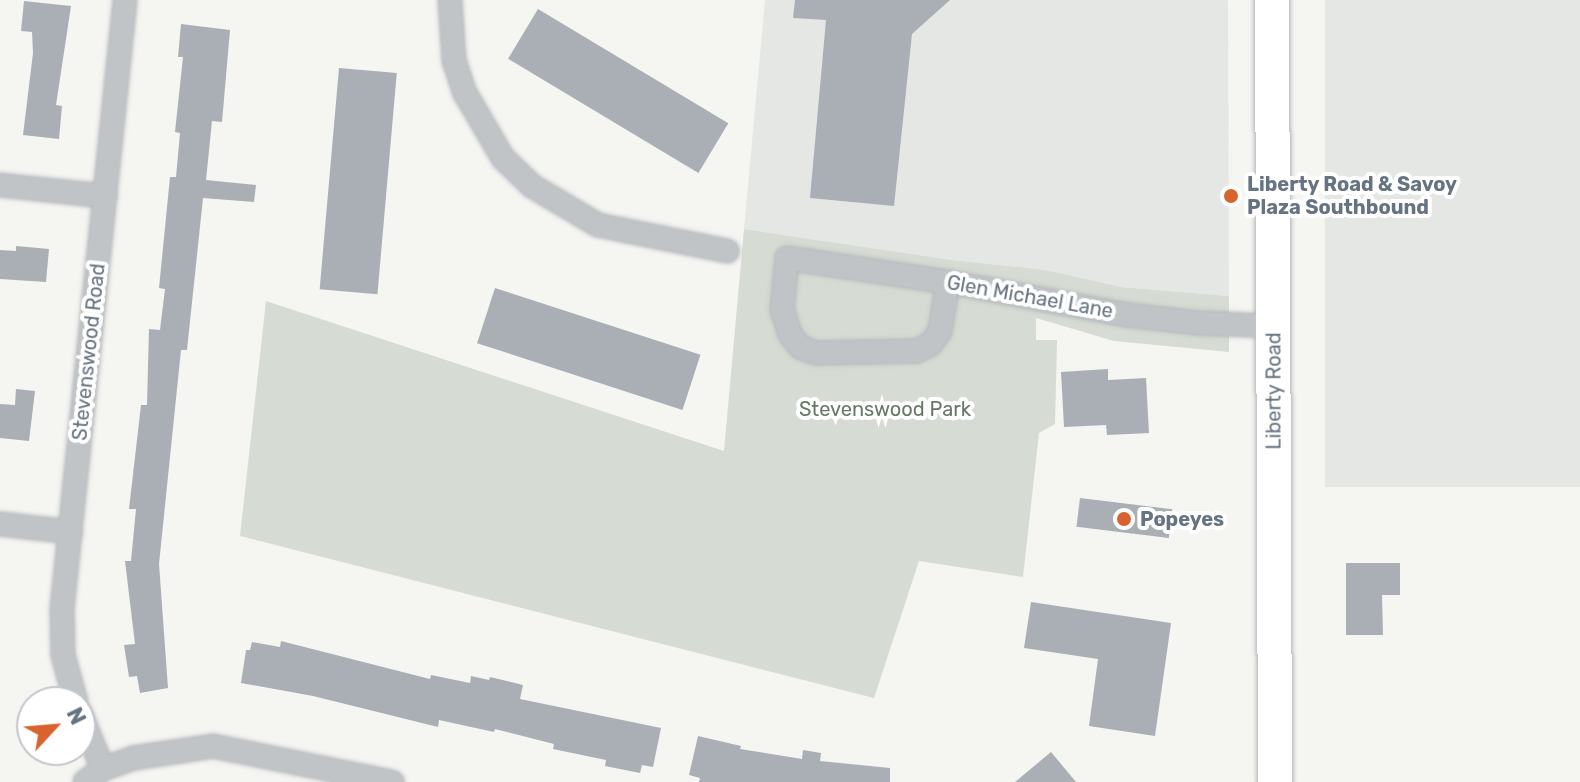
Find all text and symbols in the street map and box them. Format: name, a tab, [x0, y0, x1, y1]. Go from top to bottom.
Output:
place label: Liberty Road & Savoy Plaza Southbound	[1247, 172, 1457, 219]
marker: Liberty Road & Savoy Plaza Southbound	[1222, 187, 1240, 205]
street label: Stevenswood Road	[68, 262, 110, 442]
street label: Glen Michael Lane	[945, 271, 1115, 323]
street label: Liberty Road	[1262, 332, 1286, 450]
park label: Stevenswood Park	[799, 397, 971, 421]
place label: Popeyes	[1140, 507, 1224, 531]
marker: Popeyes	[1115, 510, 1133, 528]
north arrow	[16, 686, 96, 766]
text: N	[61, 703, 92, 729]

